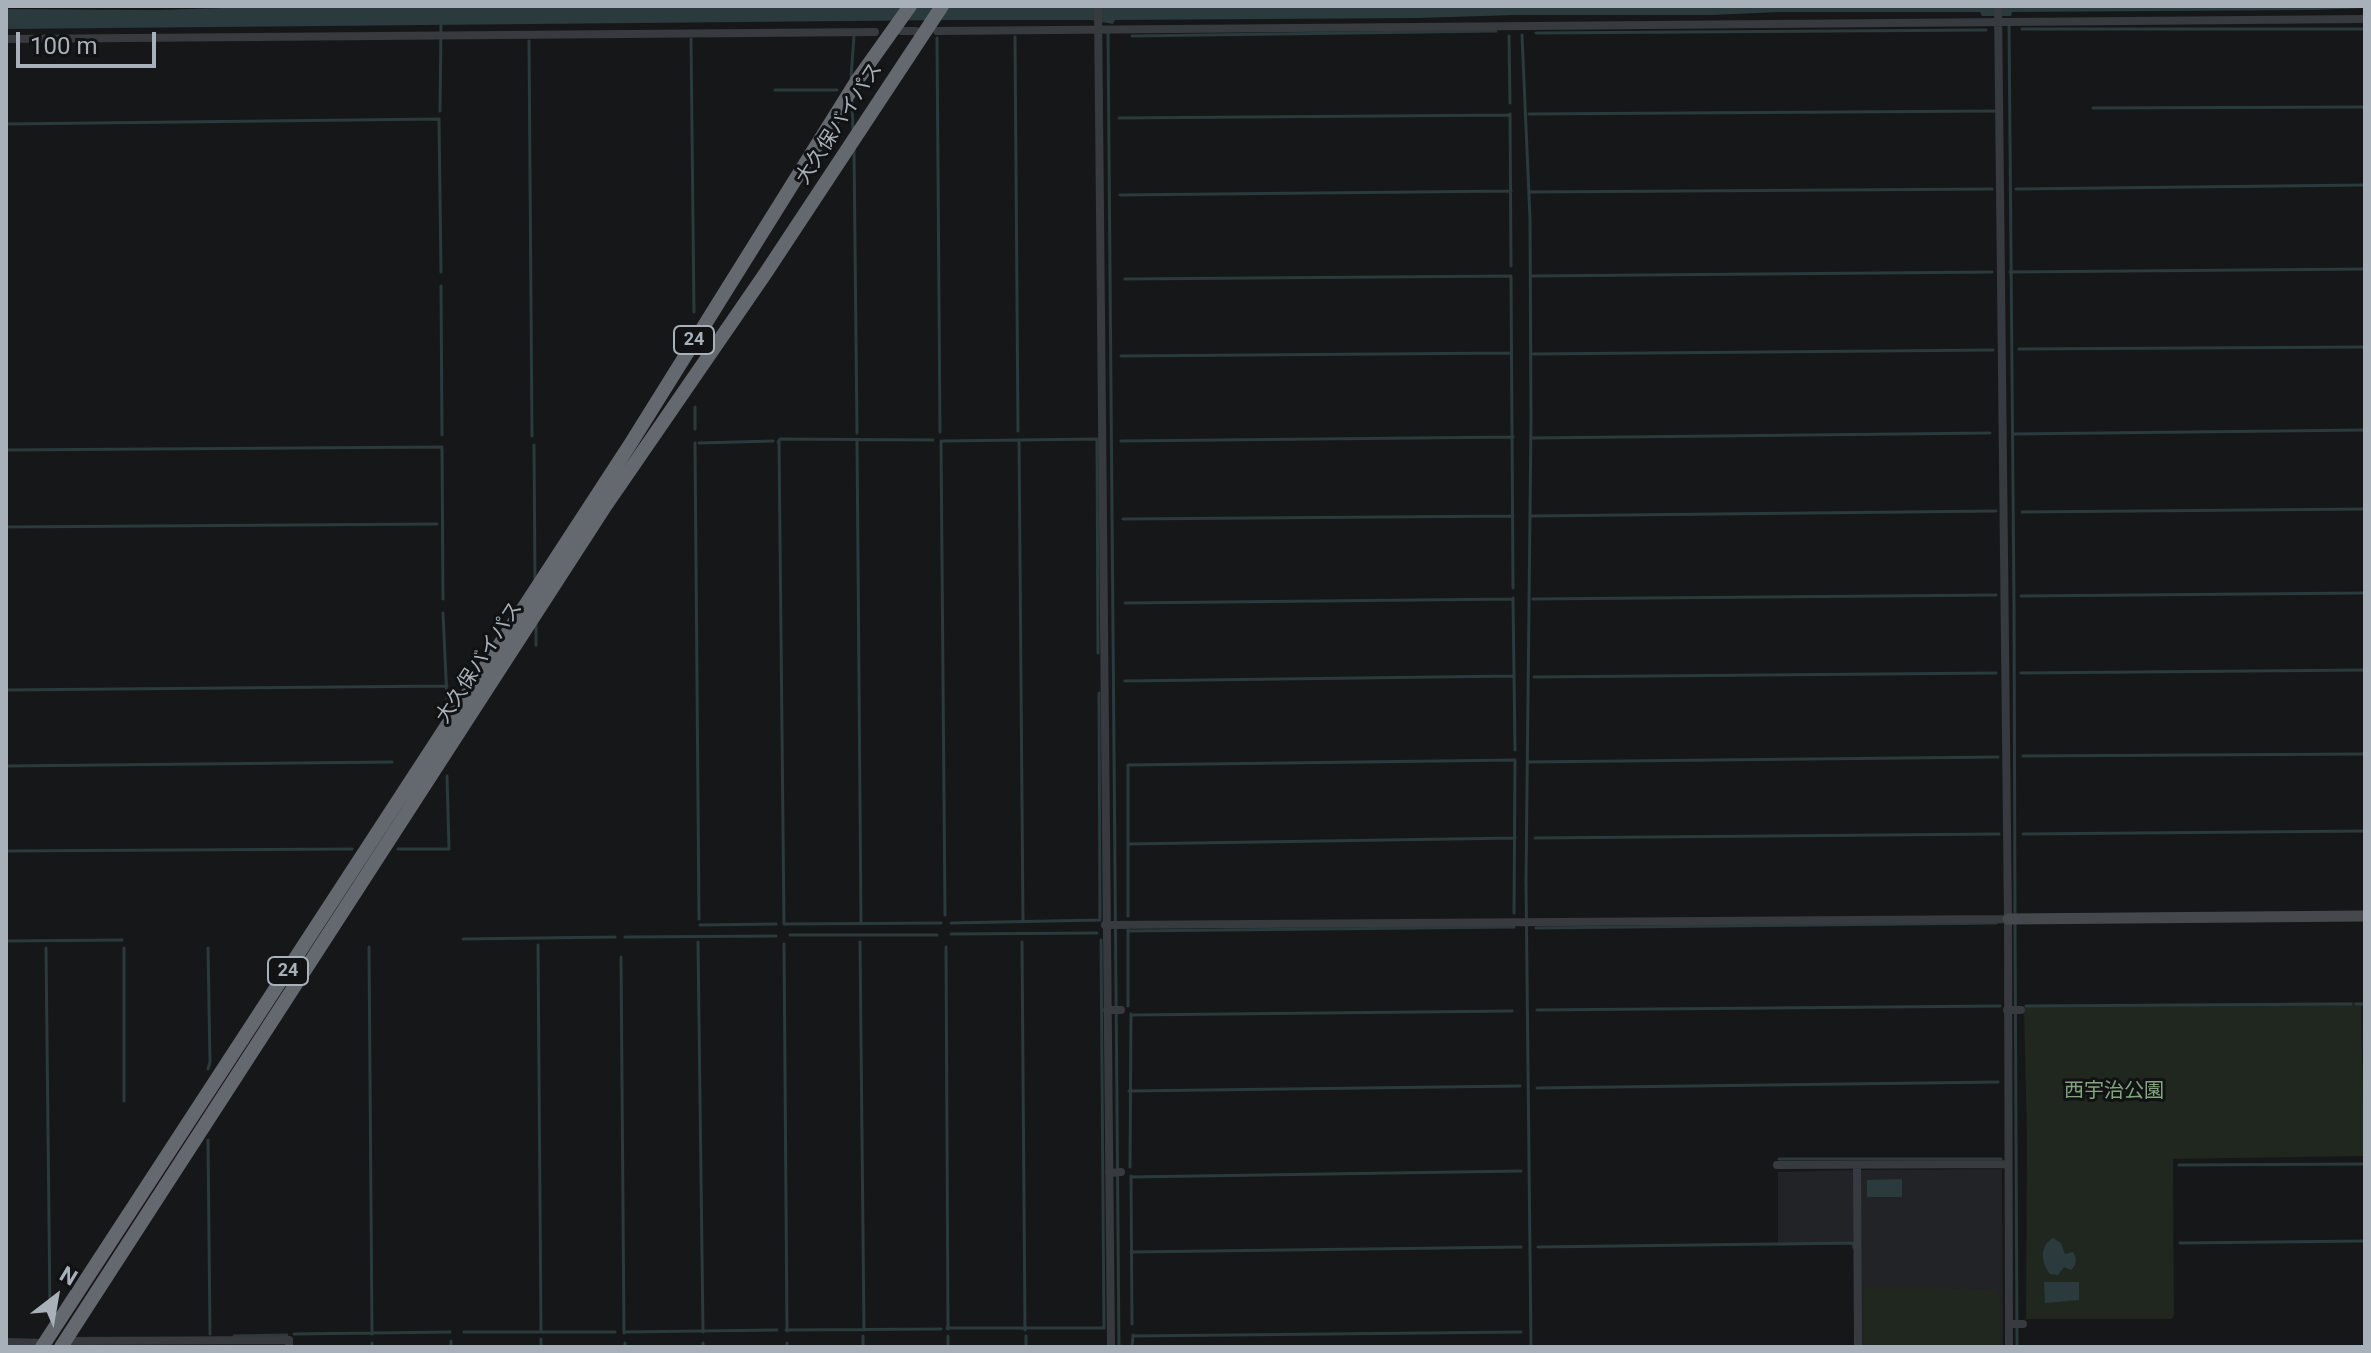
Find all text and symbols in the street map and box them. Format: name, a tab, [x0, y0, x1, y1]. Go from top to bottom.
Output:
scale bar	[20, 16, 160, 66]
text: 100 m	[30, 32, 97, 60]
street label: 大久保バイパス	[792, 59, 888, 189]
road number: 24	[674, 326, 714, 354]
street label: 大久保バイパス	[432, 598, 528, 728]
road number: 24	[268, 957, 308, 985]
park label: 西宇治公園	[2064, 1080, 2164, 1104]
north arrow	[16, 1257, 96, 1337]
text: N	[56, 1261, 82, 1291]

